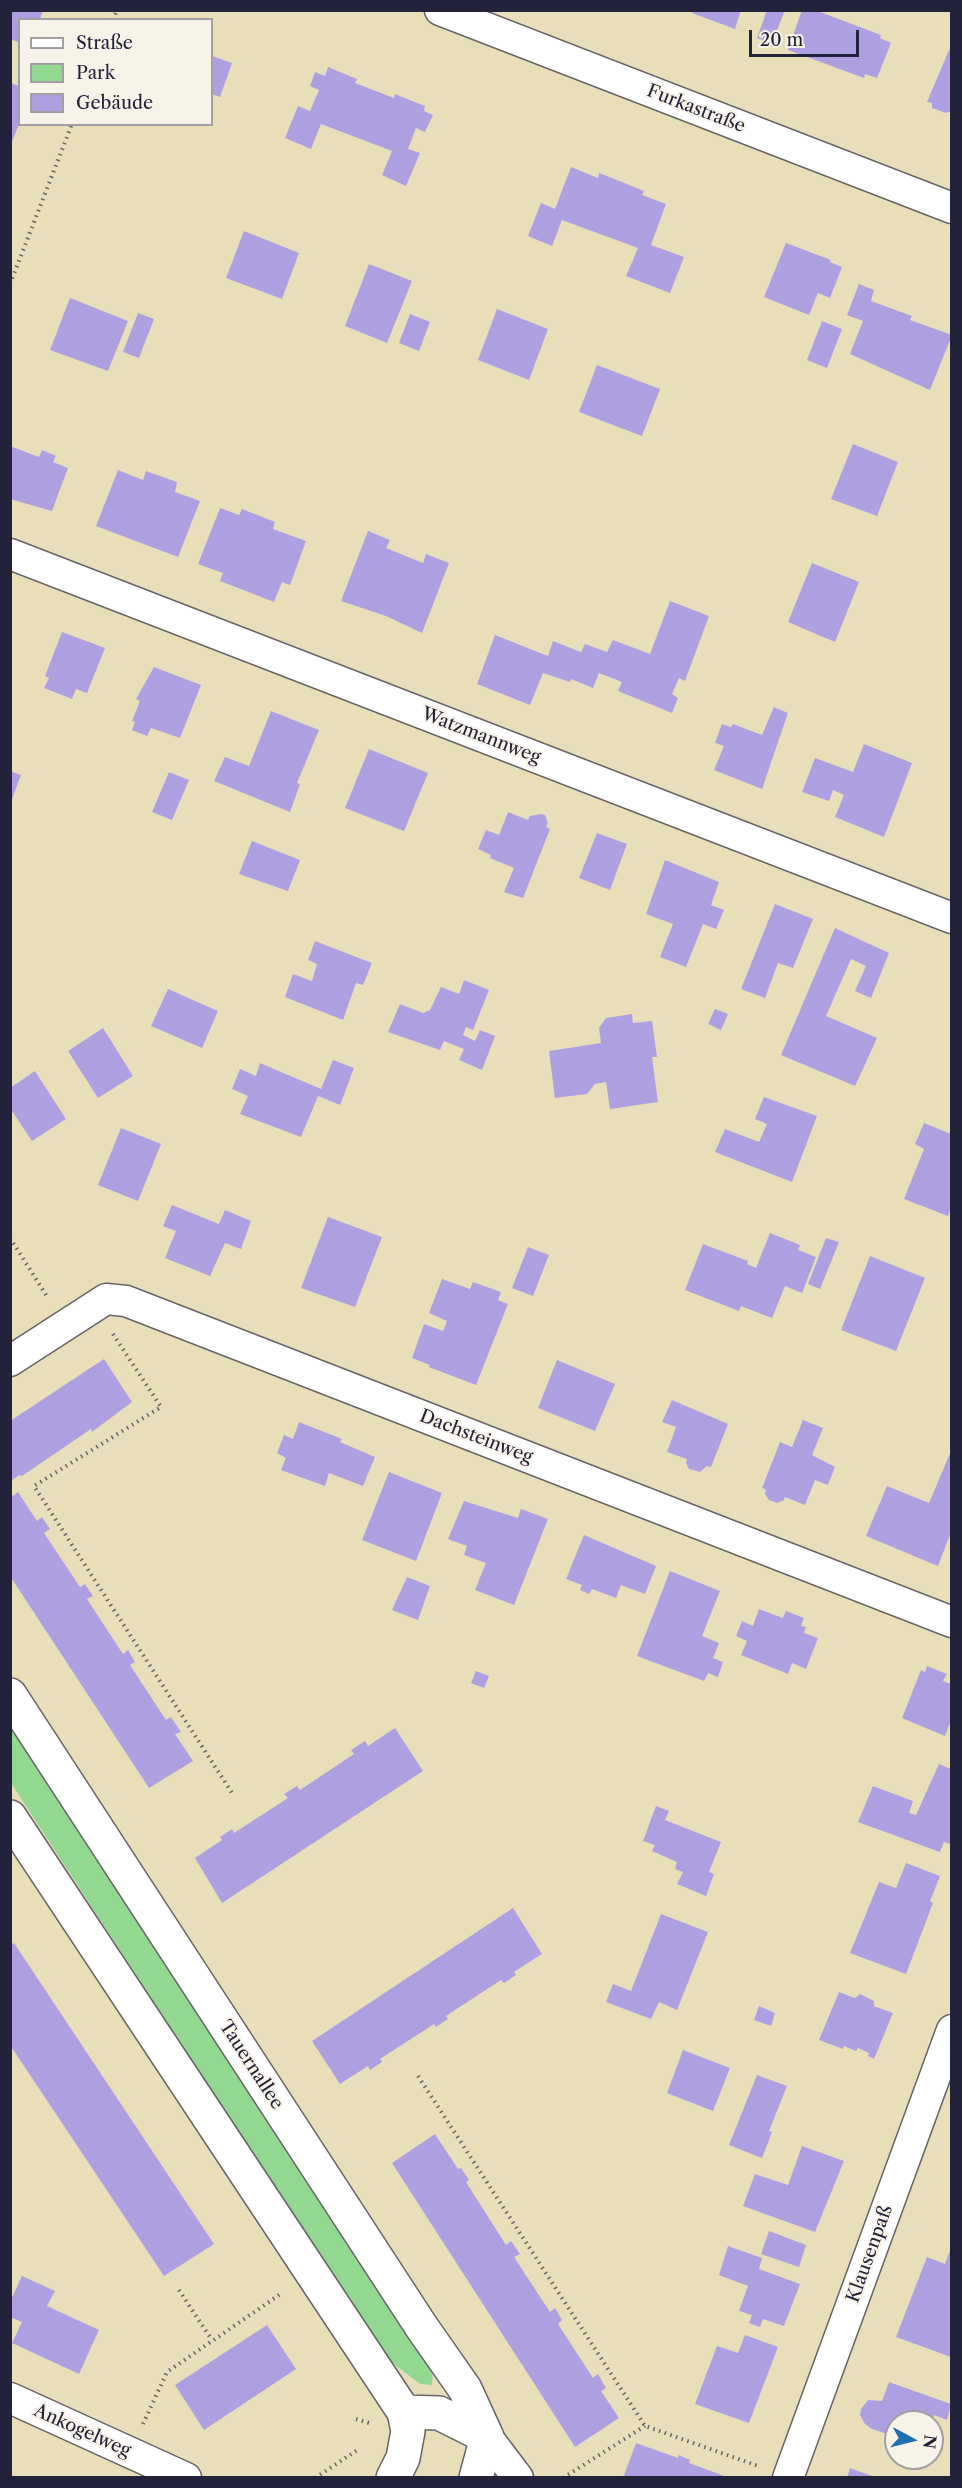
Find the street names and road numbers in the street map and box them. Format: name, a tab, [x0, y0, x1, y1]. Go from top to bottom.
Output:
street label: Furkastraße	[644, 80, 748, 138]
street label: Watzmannweg	[419, 703, 543, 769]
street label: Dachsteinweg	[416, 1406, 536, 1468]
street label: Tauernallee	[214, 2017, 288, 2113]
street label: Klausenpaß	[842, 2202, 898, 2306]
street label: Ankogelweg	[30, 2400, 134, 2462]

